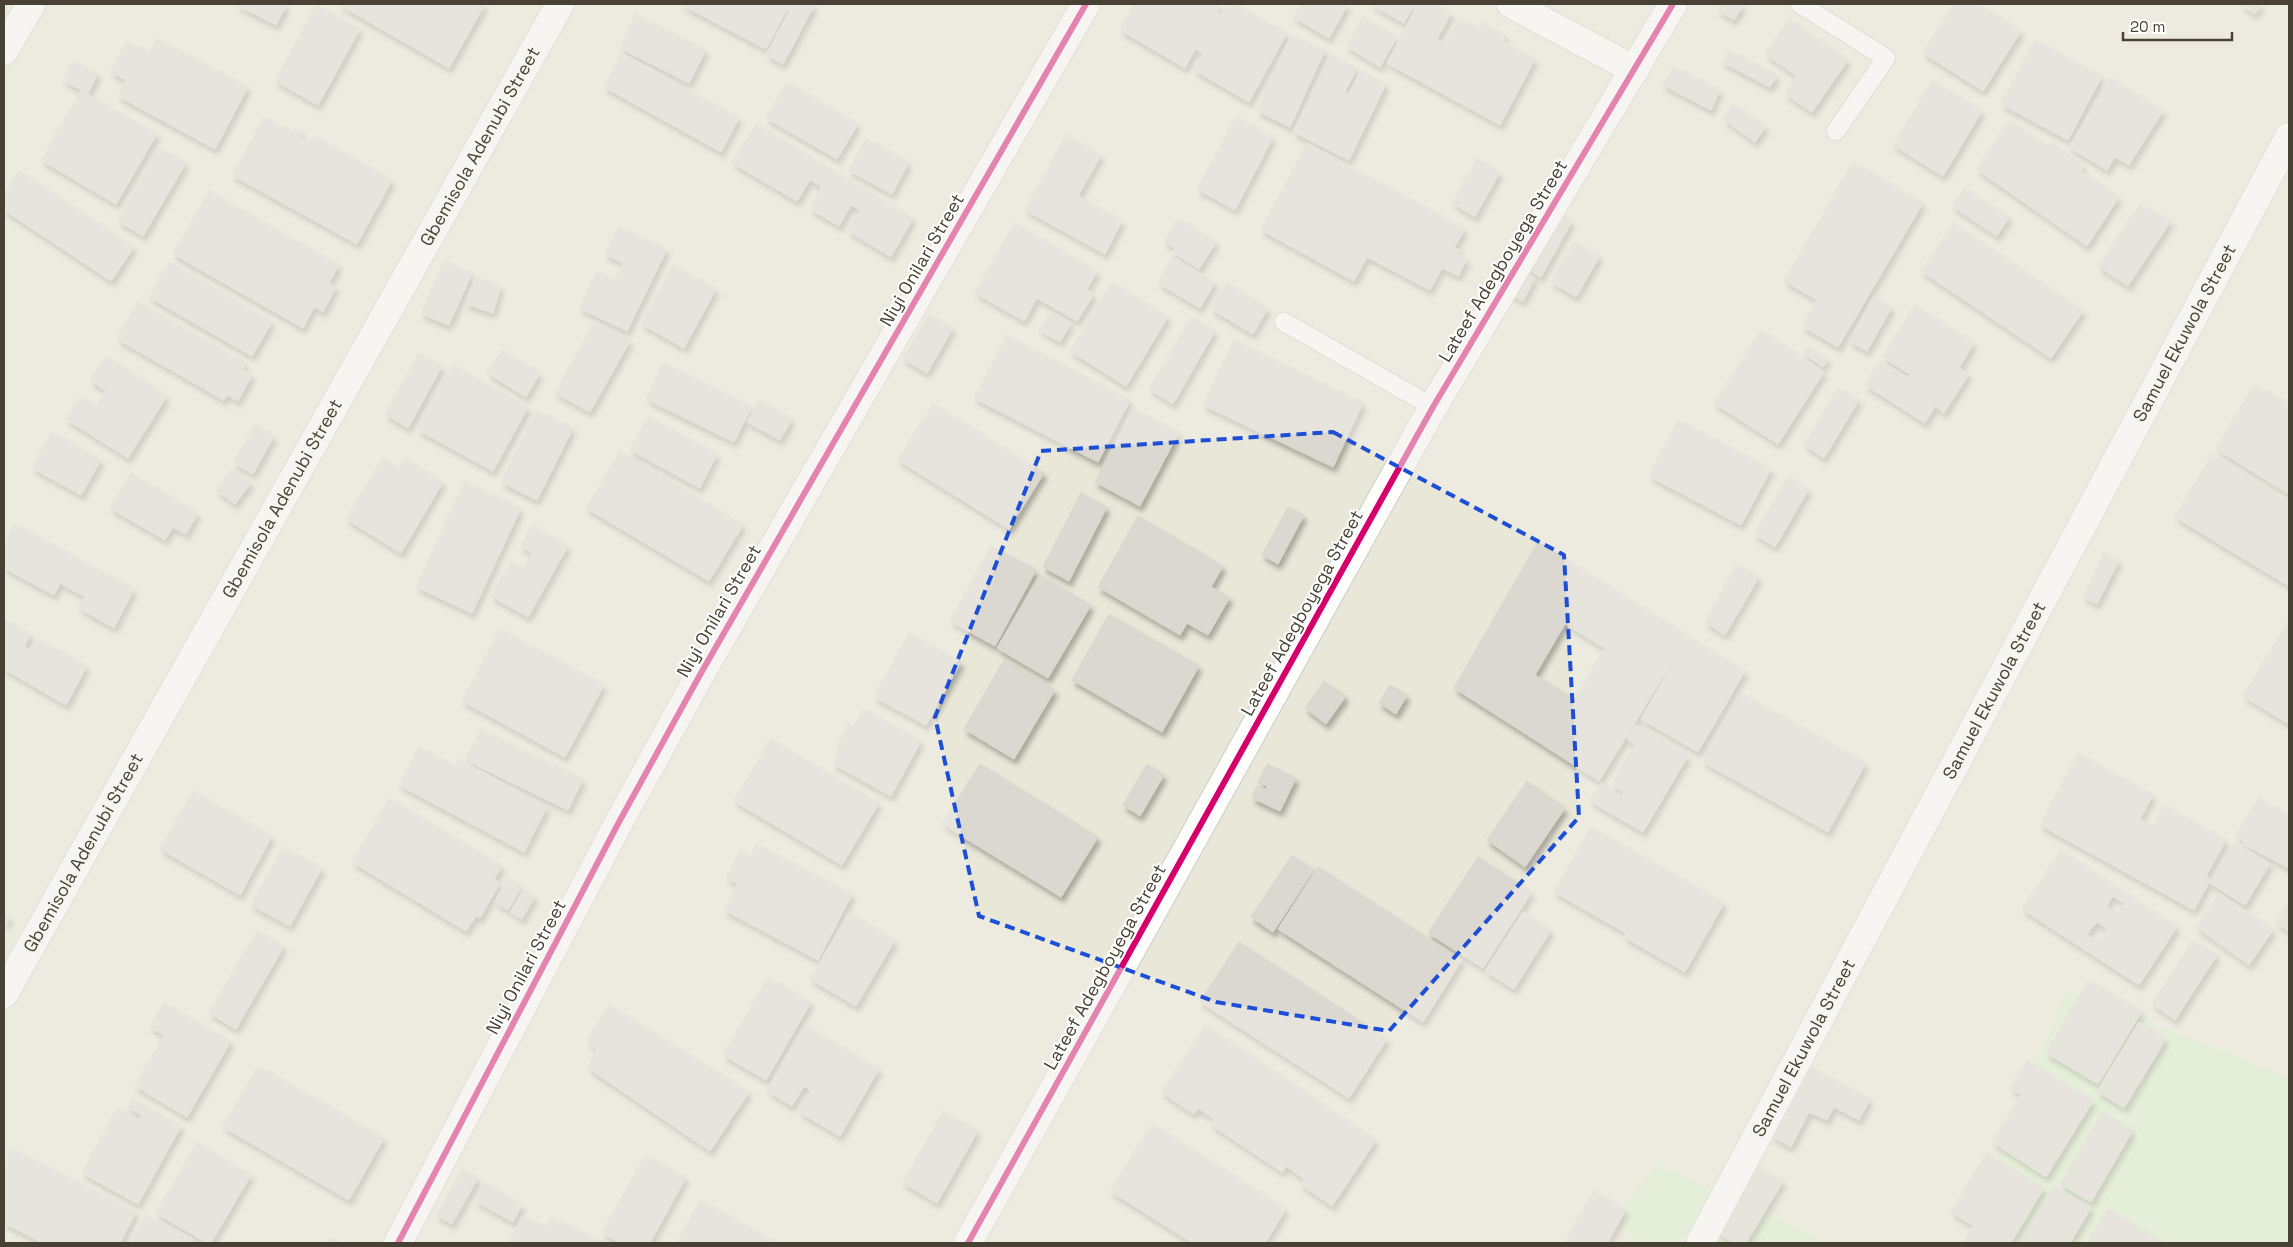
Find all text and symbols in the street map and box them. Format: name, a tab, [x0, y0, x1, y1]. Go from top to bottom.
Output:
scale bar	[2123, 10, 2232, 42]
text: 20 m	[2130, 17, 2165, 36]
street label: Gbemisola Adenubi Street	[414, 43, 545, 250]
street label: Lateef Adegboyega Street	[1433, 155, 1572, 366]
street label: Niyi Onilari Street	[874, 189, 969, 330]
street label: Samuel Ekuwola Street	[2127, 240, 2241, 426]
street label: Gbemisola Adenubi Street	[217, 395, 347, 602]
street label: Lateef Adegboyega Street	[1235, 506, 1368, 720]
street label: Niyi Onilari Street	[671, 540, 766, 681]
street label: Samuel Ekuwola Street	[1937, 597, 2051, 783]
street label: Gbemisola Adenubi Street	[18, 749, 148, 956]
street label: Lateef Adegboyega Street	[1038, 860, 1171, 1074]
street label: Niyi Onilari Street	[480, 895, 571, 1038]
street label: Samuel Ekuwola Street	[1747, 955, 1860, 1141]

